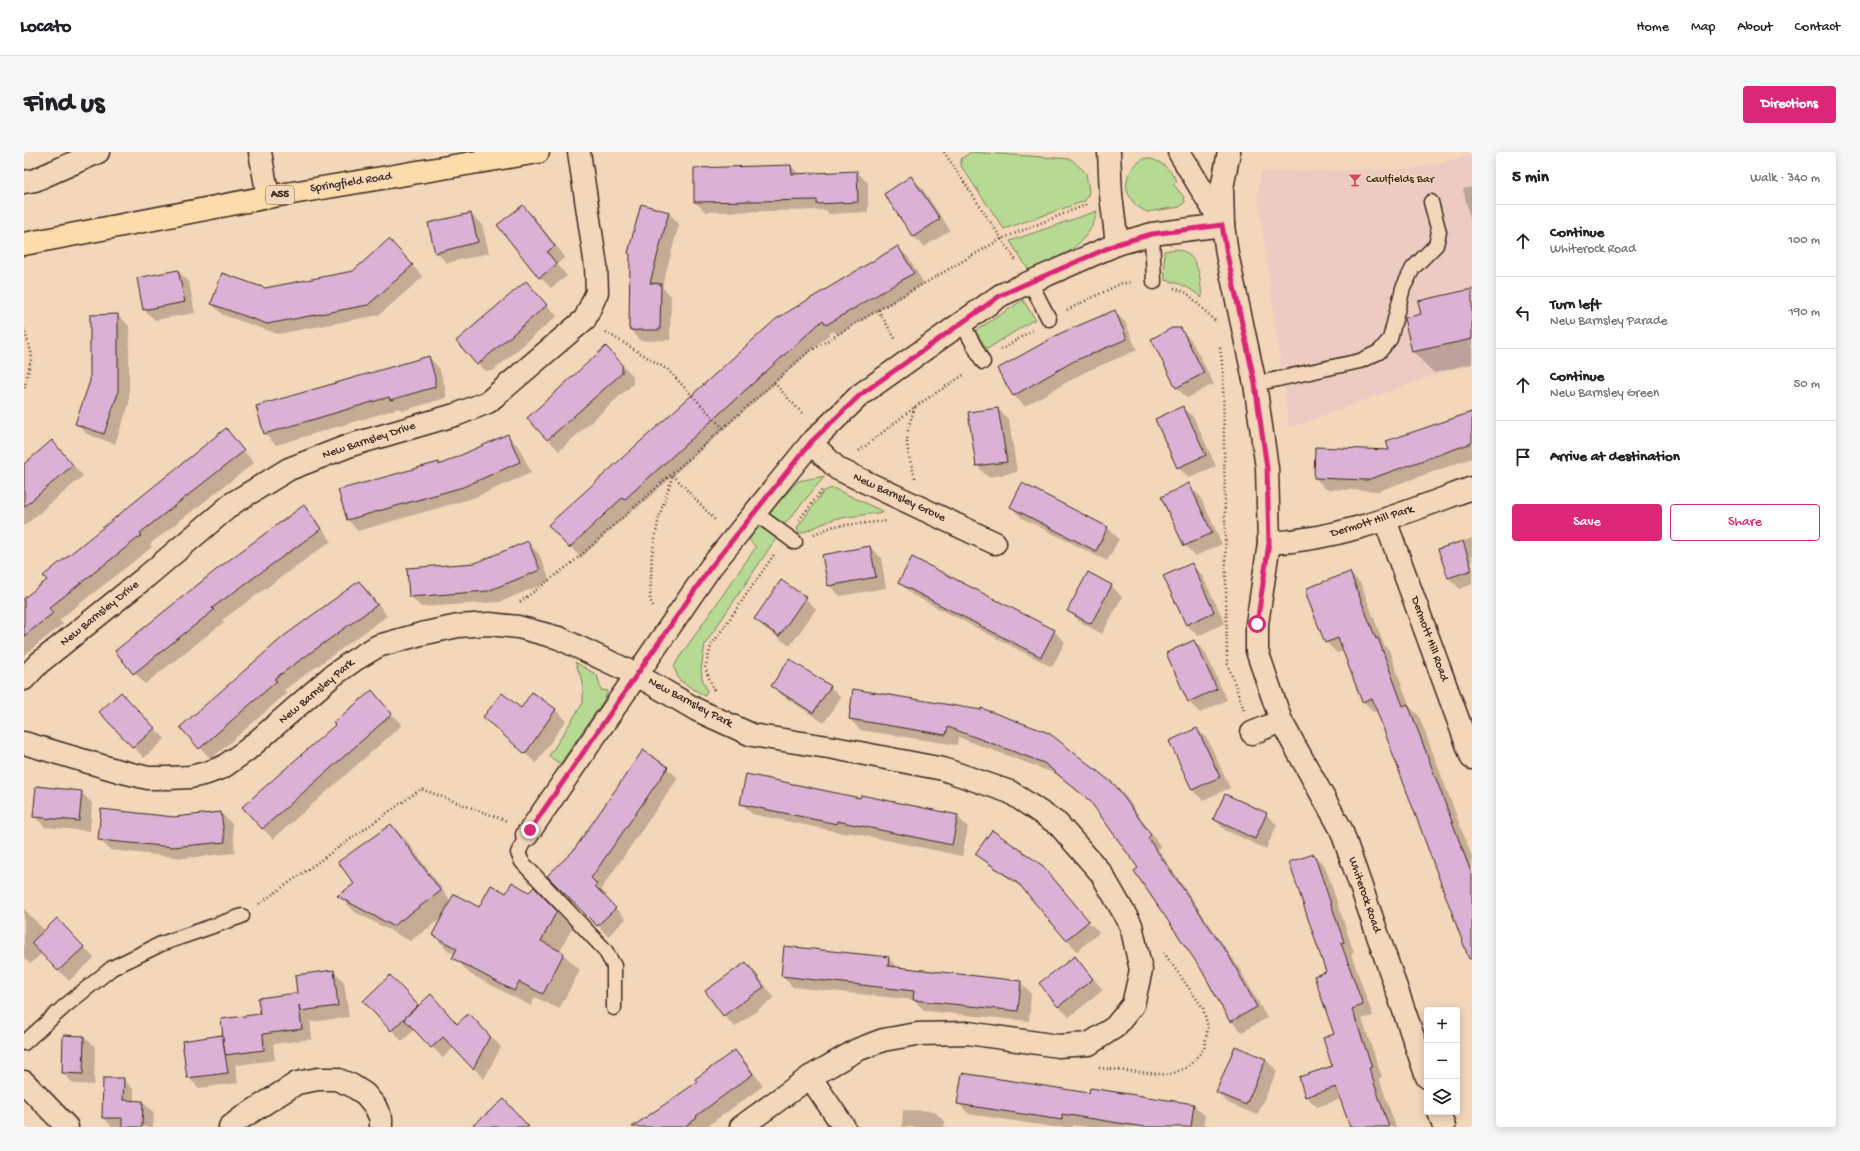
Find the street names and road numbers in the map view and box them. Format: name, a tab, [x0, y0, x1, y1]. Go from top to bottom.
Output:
street label: Springfield Road	[309, 170, 394, 196]
road number: A55	[266, 186, 294, 204]
street label: New Barnsley Drive	[321, 419, 418, 463]
street label: New Barnsley Grove	[851, 470, 948, 526]
street label: Dermott Hill Park	[1328, 502, 1417, 542]
street label: New Barnsley Drive	[58, 578, 143, 650]
street label: Dermott Hill Road	[1407, 594, 1451, 684]
street label: New Barnsley Park	[277, 655, 359, 728]
street label: New Barnsley Park	[645, 675, 736, 732]
street label: Whiterock Road	[1344, 855, 1384, 936]

